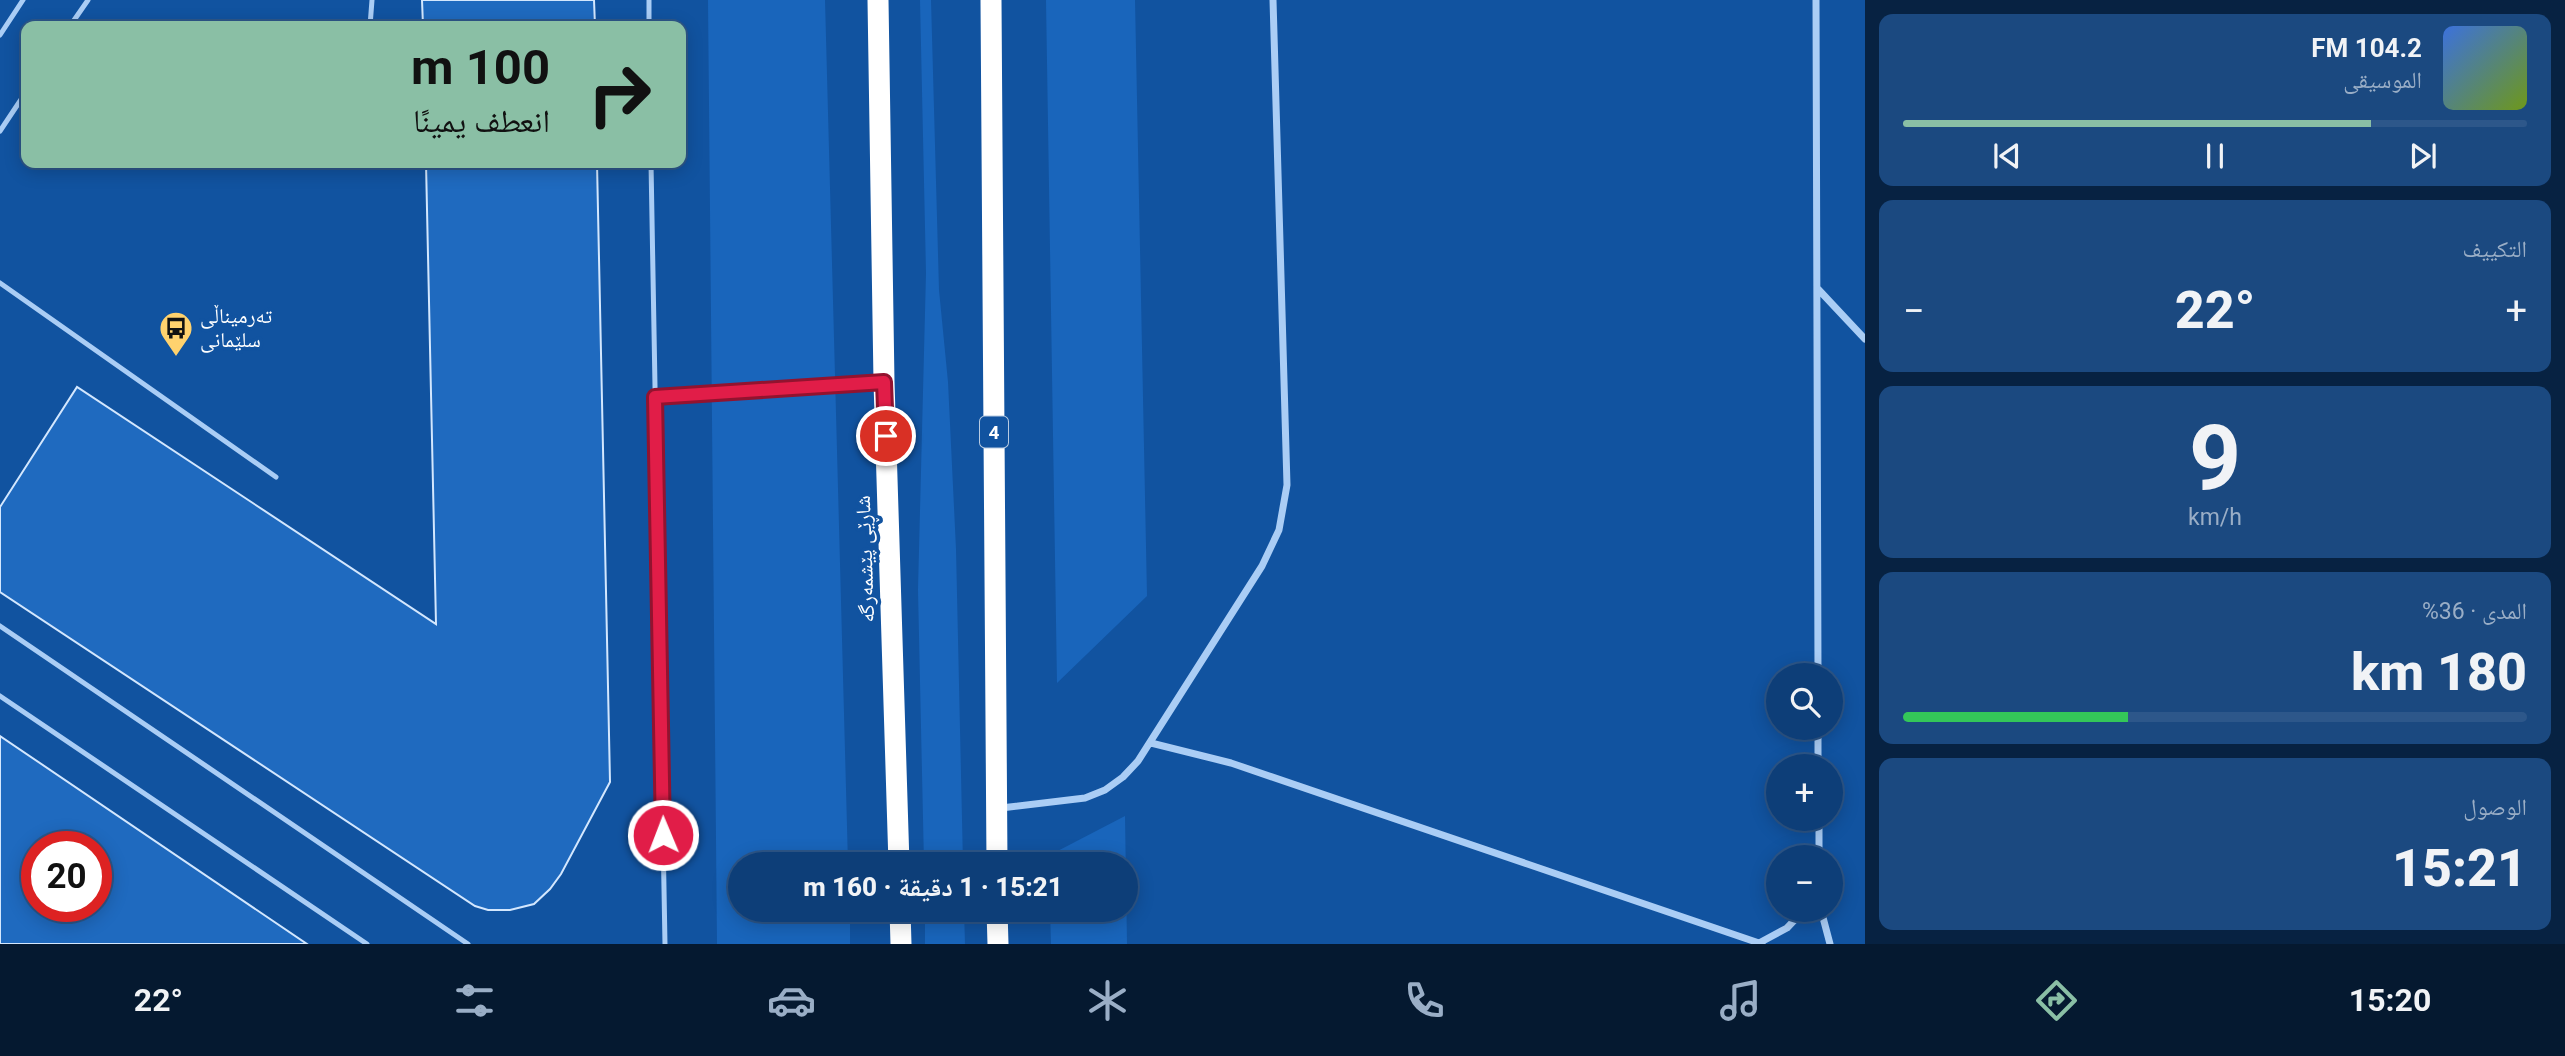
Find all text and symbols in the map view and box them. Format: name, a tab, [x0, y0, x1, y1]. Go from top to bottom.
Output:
text: 104.2 FM	[2311, 33, 2422, 63]
text: 100 m	[411, 39, 550, 96]
icon: right	[574, 49, 665, 140]
text: الموسيقى	[2343, 67, 2422, 94]
text: انعطف يمينًا	[413, 102, 550, 140]
icon: previous	[1988, 137, 2026, 175]
icon: pause	[2196, 137, 2234, 175]
icon: next	[2404, 137, 2442, 175]
text: التكييف	[2462, 236, 2527, 263]
text: 22°	[2175, 280, 2255, 341]
text: −	[1903, 289, 1925, 333]
text: +	[2505, 289, 2527, 333]
place label: تەرمیناڵی سلێمانی	[200, 304, 272, 353]
bus stop icon: تەرمیناڵی سلێمانی	[157, 309, 195, 358]
text: 9	[2189, 405, 2241, 511]
pin	[856, 406, 916, 466]
road number: 4	[980, 416, 1008, 448]
icon: arrive	[867, 417, 905, 455]
street label: شاڕێی پێشمەرگە	[851, 495, 884, 623]
text: km/h	[2188, 504, 2242, 531]
text: المدى · 36%	[2422, 598, 2527, 625]
text: 180 km	[2351, 642, 2527, 703]
map controls	[1766, 663, 1843, 922]
button: search	[1766, 663, 1843, 740]
button: +	[1766, 754, 1843, 831]
text: الوصول	[2463, 794, 2527, 821]
position arrow	[626, 798, 700, 872]
speed limit sign: 20	[21, 831, 112, 922]
text: 15:21	[2392, 838, 2527, 899]
button: −	[1766, 845, 1843, 922]
text: 15:21 · 1 دقيقة · 160 m	[803, 872, 1063, 902]
icon: filters	[450, 976, 499, 1025]
icon: car	[767, 976, 816, 1025]
icon: climate	[1083, 976, 1132, 1025]
icon: phone	[1400, 976, 1449, 1025]
icon: music	[1716, 976, 1765, 1025]
icon: directions	[2032, 976, 2081, 1025]
text: 22°	[134, 981, 183, 1019]
text: 15:20	[2349, 981, 2431, 1019]

